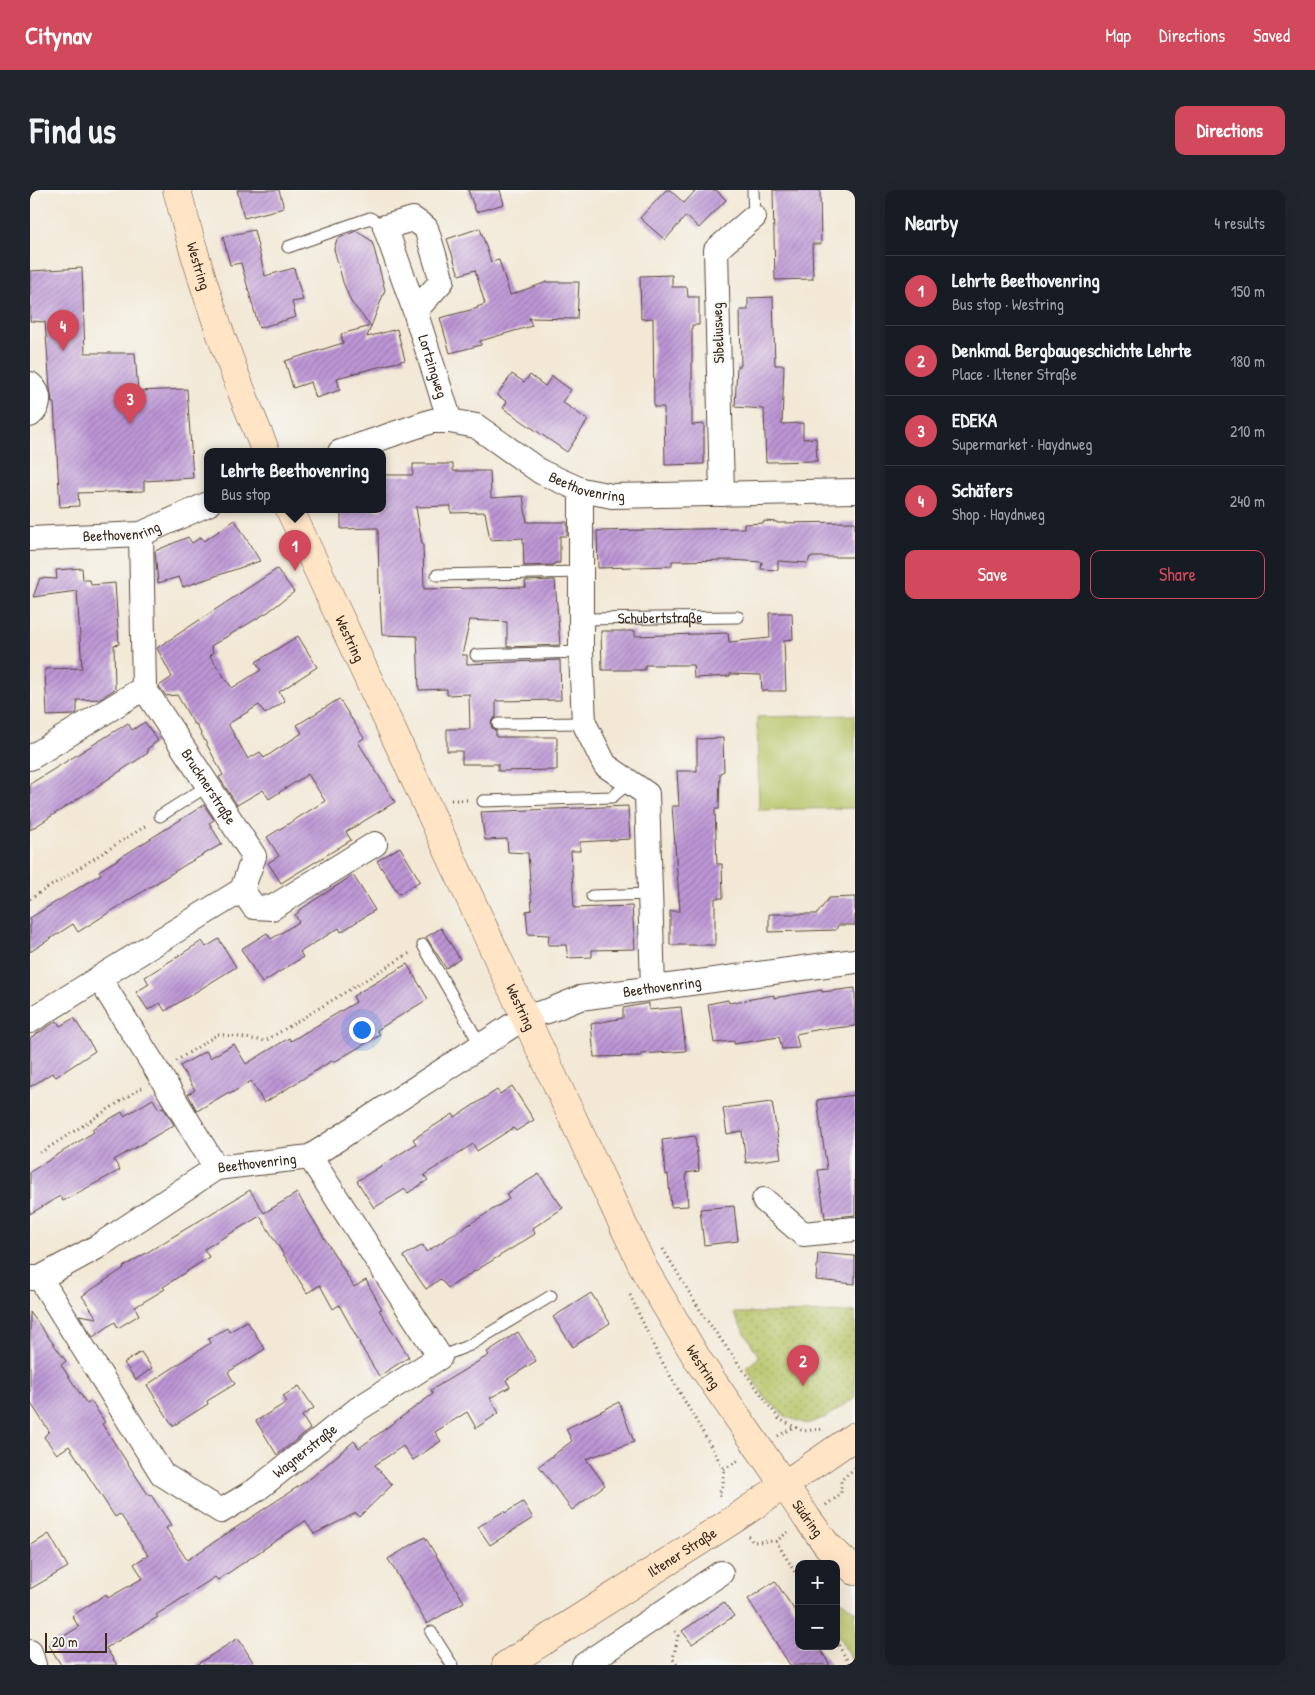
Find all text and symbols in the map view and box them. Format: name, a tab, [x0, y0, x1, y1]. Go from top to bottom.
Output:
text: Citynav	[25, 19, 92, 51]
text: Map	[1106, 23, 1131, 48]
text: Directions	[1159, 23, 1225, 48]
text: Saved	[1253, 23, 1290, 48]
button: Directions	[1175, 106, 1285, 155]
text: Find us	[30, 107, 116, 154]
text: Nearby	[905, 208, 958, 237]
text: 4 results	[1214, 212, 1265, 234]
street label: Westring	[182, 240, 216, 293]
text: Lehrte Beethovenring	[952, 267, 1100, 293]
text: 1	[918, 280, 924, 302]
text: 150 m	[1231, 280, 1265, 302]
text: Bus stop · Westring	[952, 293, 1064, 315]
street label: Sibeliusweg	[706, 302, 729, 364]
pin: 4	[47, 310, 79, 351]
street label: Lortzingweg	[413, 332, 453, 401]
text: Denkmal Bergbaugeschichte Lehrte	[952, 337, 1191, 363]
text: 2	[917, 350, 925, 372]
text: 180 m	[1231, 350, 1265, 372]
text: Place · Iltener Straße	[952, 363, 1077, 385]
pin: 3	[114, 383, 146, 424]
text: EDEKA	[952, 407, 997, 433]
text: 3	[917, 420, 925, 442]
text: 210 m	[1230, 420, 1265, 442]
text: Supermarket · Haydnweg	[952, 433, 1092, 455]
popup	[204, 448, 386, 513]
text: Lehrte Beethovenring	[221, 457, 369, 483]
street label: Beethovenring	[546, 466, 625, 506]
text: Schäfers	[952, 477, 1013, 503]
text: Bus stop	[221, 483, 270, 505]
text: 4	[918, 490, 924, 512]
text: 240 m	[1230, 490, 1265, 512]
text: Shop · Haydnweg	[952, 503, 1045, 525]
street label: Beethovenring	[82, 516, 164, 547]
pin: 1	[279, 530, 311, 571]
button: Save	[905, 550, 1080, 599]
button: Share	[1090, 550, 1265, 599]
street label: Schubertstraße	[617, 606, 702, 629]
street label: Westring	[330, 612, 370, 665]
street label: Brucknerstraße	[177, 744, 242, 828]
street label: Beethovenring	[622, 971, 703, 1002]
street label: Westring	[501, 980, 541, 1034]
your location	[349, 1017, 375, 1043]
street label: Beethovenring	[217, 1148, 297, 1178]
street label: Westring	[681, 1341, 726, 1393]
pin: 2	[787, 1345, 819, 1386]
street label: Wagnerstraße	[268, 1418, 341, 1483]
street label: Südring	[787, 1495, 829, 1541]
street label: Iltener Straße	[643, 1522, 721, 1582]
map controls	[795, 1560, 840, 1650]
button: +	[795, 1560, 840, 1605]
button: −	[795, 1605, 840, 1650]
scale bar	[45, 1630, 108, 1653]
text: 20 m	[52, 1632, 78, 1651]

